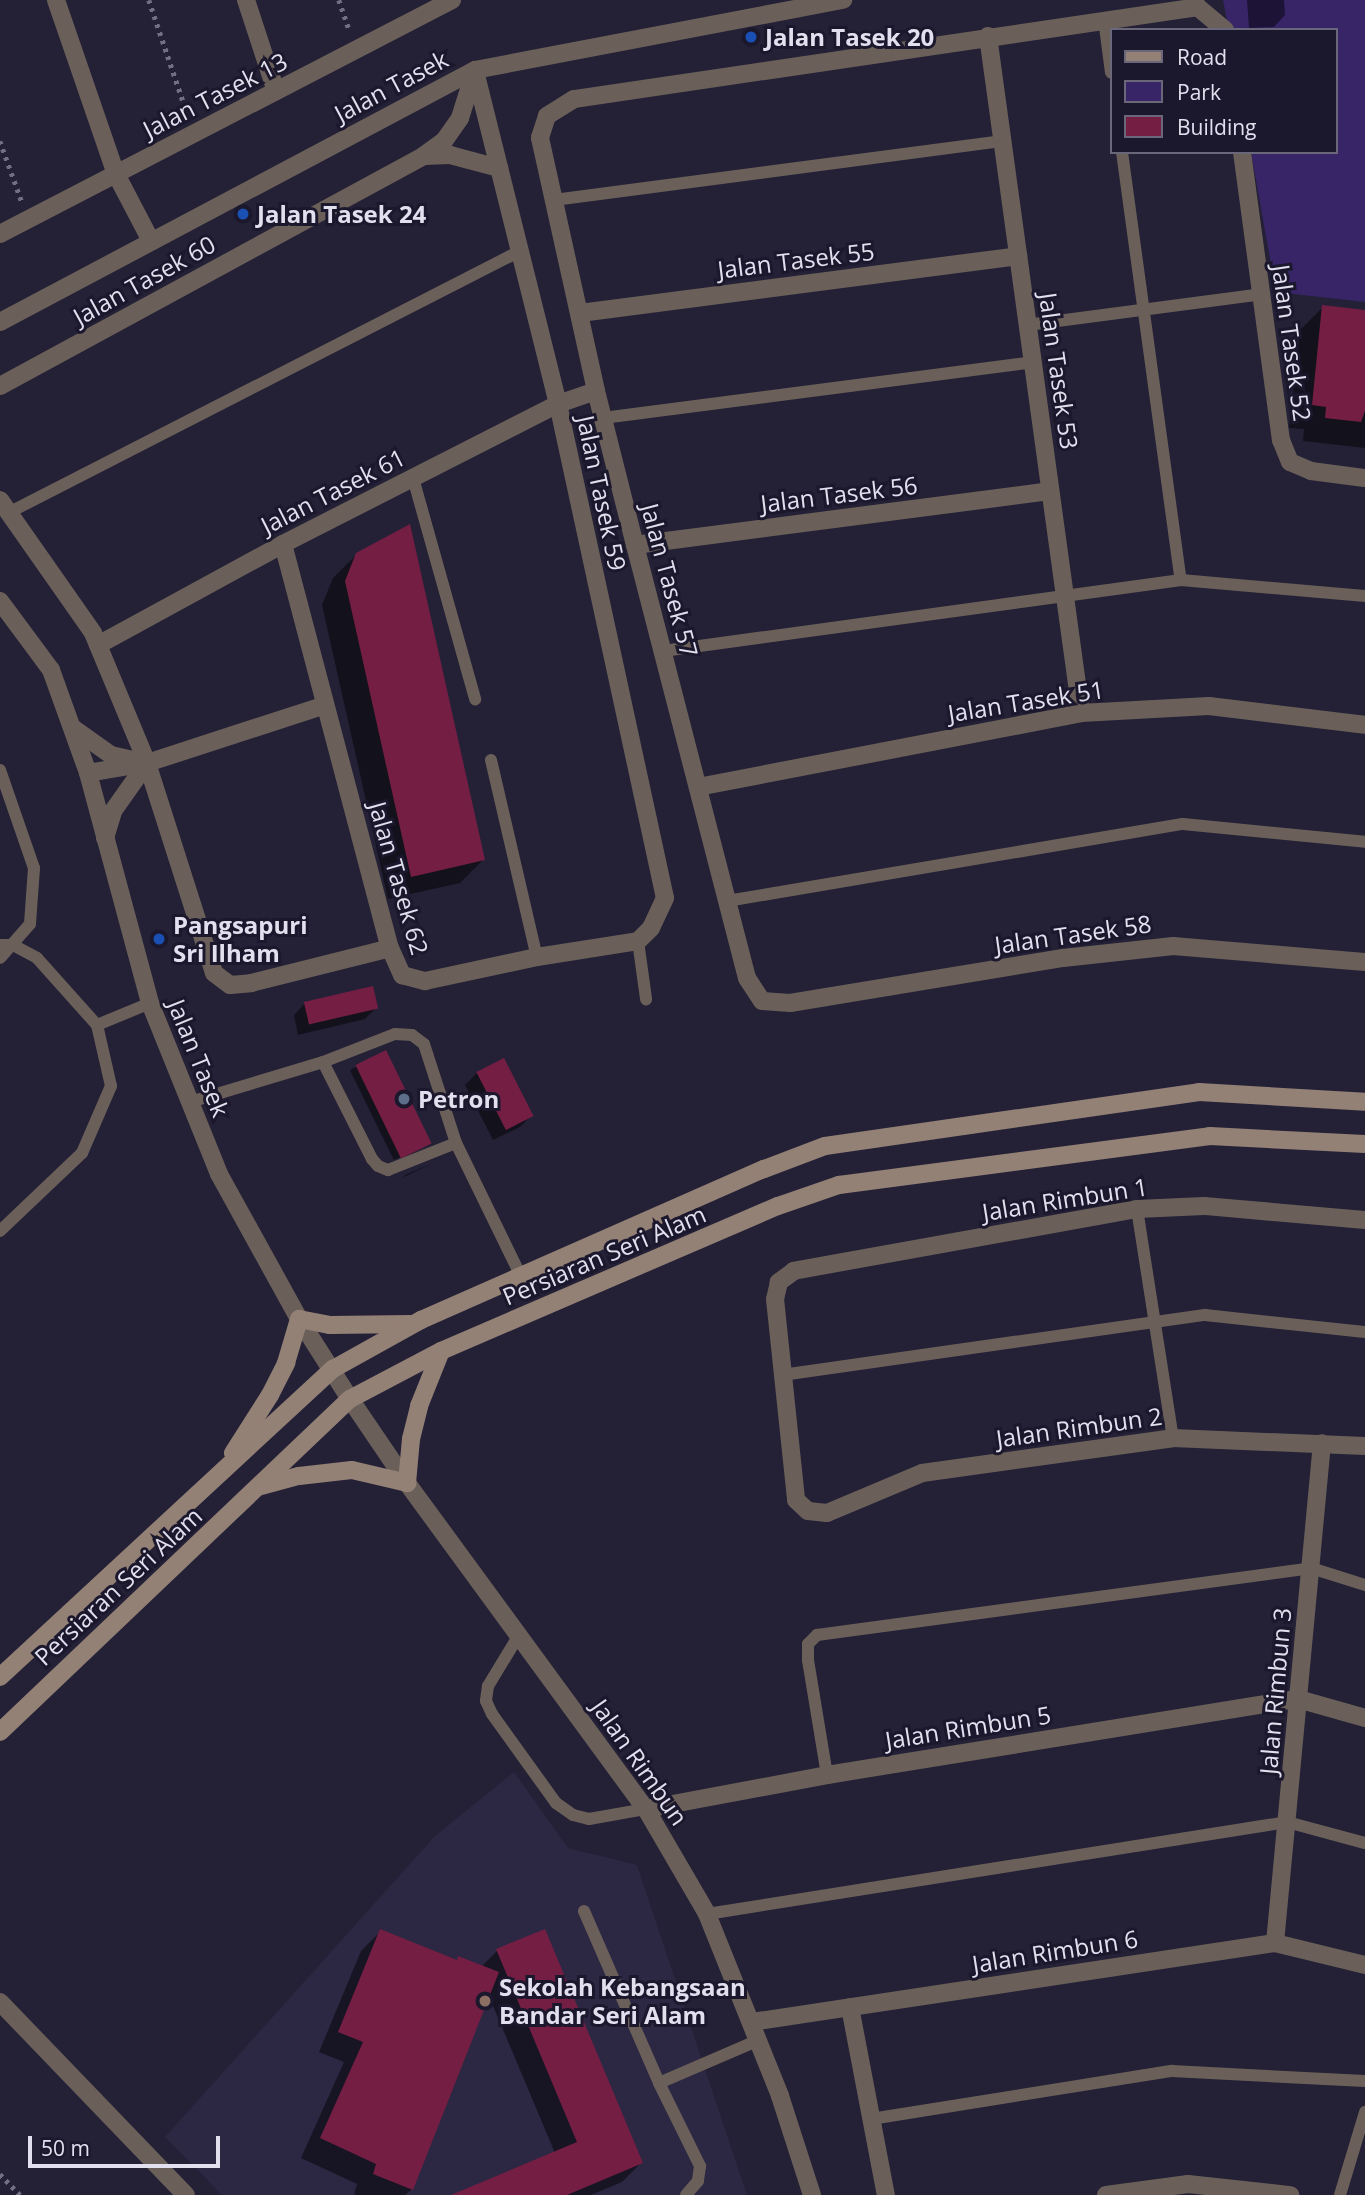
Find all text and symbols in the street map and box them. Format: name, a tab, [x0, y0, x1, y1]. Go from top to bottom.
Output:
place label: Jalan Tasek 20	[765, 23, 934, 51]
legend	[1110, 28, 1337, 154]
marker: Jalan Tasek 20	[743, 29, 759, 45]
text: Road	[1177, 43, 1227, 71]
street label: Jalan Tasek	[329, 44, 453, 128]
street label: Jalan Tasek 13	[138, 46, 292, 144]
text: Park	[1177, 78, 1221, 106]
text: Building	[1177, 113, 1256, 141]
place label: Jalan Tasek 24	[257, 200, 426, 228]
marker: Jalan Tasek 24	[235, 206, 251, 222]
street label: Jalan Tasek 60	[68, 229, 220, 331]
street label: Jalan Tasek 55	[716, 236, 876, 284]
street label: Jalan Tasek 52	[1267, 263, 1317, 423]
street label: Jalan Tasek 53	[1034, 291, 1084, 451]
street label: Jalan Tasek 59	[572, 413, 632, 573]
street label: Jalan Tasek 61	[256, 442, 410, 540]
street label: Jalan Tasek 56	[759, 470, 919, 518]
street label: Jalan Tasek 57	[636, 500, 704, 660]
street label: Jalan Tasek 51	[946, 674, 1106, 728]
street label: Jalan Tasek 62	[363, 798, 435, 958]
street label: Jalan Tasek 58	[993, 909, 1153, 959]
place label: Pangsapuri Sri Ilham	[173, 911, 308, 967]
marker: Pangsapuri Sri Ilham	[151, 931, 167, 947]
street label: Jalan Tasek	[162, 995, 236, 1121]
place label: Petron	[418, 1085, 499, 1113]
marker: Petron	[396, 1091, 412, 1107]
street label: Jalan Rimbun 1	[980, 1172, 1150, 1226]
street label: Persiaran Seri Alam	[498, 1199, 710, 1311]
street label: Jalan Rimbun 2	[994, 1401, 1164, 1453]
street label: Persiaran Seri Alam	[28, 1501, 208, 1671]
street label: Jalan Rimbun 3	[1253, 1606, 1297, 1776]
street label: Jalan Rimbun	[586, 1693, 694, 1831]
street label: Jalan Rimbun 5	[883, 1700, 1053, 1754]
street label: Jalan Rimbun 6	[970, 1924, 1140, 1978]
place label: Sekolah Kebangsaan Bandar Seri Alam	[499, 1973, 746, 2029]
marker: Sekolah Kebangsaan Bandar Seri Alam	[477, 1993, 493, 2009]
scale bar	[32, 2122, 224, 2166]
text: 50 m	[41, 2134, 90, 2162]

